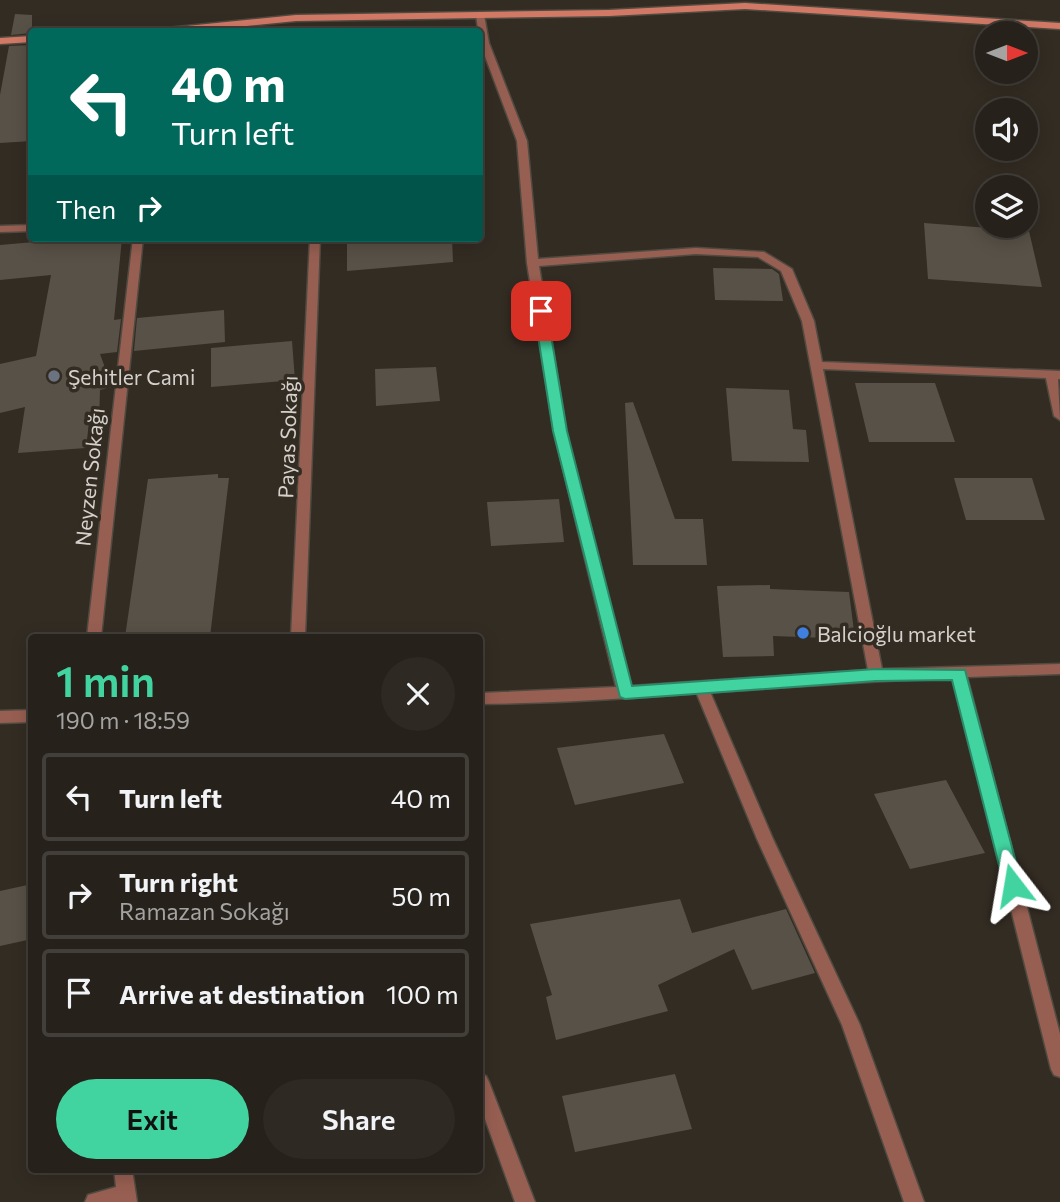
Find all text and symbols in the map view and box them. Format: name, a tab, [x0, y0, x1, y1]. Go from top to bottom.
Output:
north arrow	[975, 21, 1038, 84]
map controls	[975, 21, 1038, 238]
text: 40 m	[171, 52, 286, 112]
icon: left	[56, 56, 147, 147]
button: sound	[975, 98, 1038, 161]
text: Turn left	[171, 112, 295, 152]
button: layers	[975, 175, 1038, 238]
icon: right	[130, 189, 168, 227]
text: Then	[56, 193, 116, 224]
pin	[511, 281, 571, 341]
icon: arrive	[522, 292, 560, 330]
place label: Şehitler Cami	[68, 364, 195, 389]
marker: Şehitler Cami	[46, 368, 62, 384]
street label: Payas Sokağı	[272, 375, 302, 499]
street label: Neyzen Sokağı	[69, 407, 109, 547]
place label: Balcioğlu market	[817, 621, 976, 646]
marker: Balcioğlu market	[795, 625, 811, 641]
text: 1 min	[56, 654, 155, 706]
button: close	[381, 657, 455, 731]
text: 190 m · 18:59	[56, 706, 190, 734]
icon: left	[60, 778, 98, 816]
text: Turn left	[119, 782, 222, 813]
text: 40 m	[391, 782, 451, 813]
position arrow	[976, 848, 1050, 922]
text: Turn right	[119, 866, 238, 897]
icon: right	[60, 876, 98, 914]
text: 50 m	[391, 880, 451, 911]
text: Ramazan Sokağı	[119, 897, 290, 925]
icon: arrive	[60, 974, 98, 1012]
text: Arrive at destination	[119, 978, 365, 1009]
text: 100 m	[386, 978, 459, 1009]
button: Exit	[56, 1079, 249, 1159]
button: Share	[263, 1079, 455, 1159]

